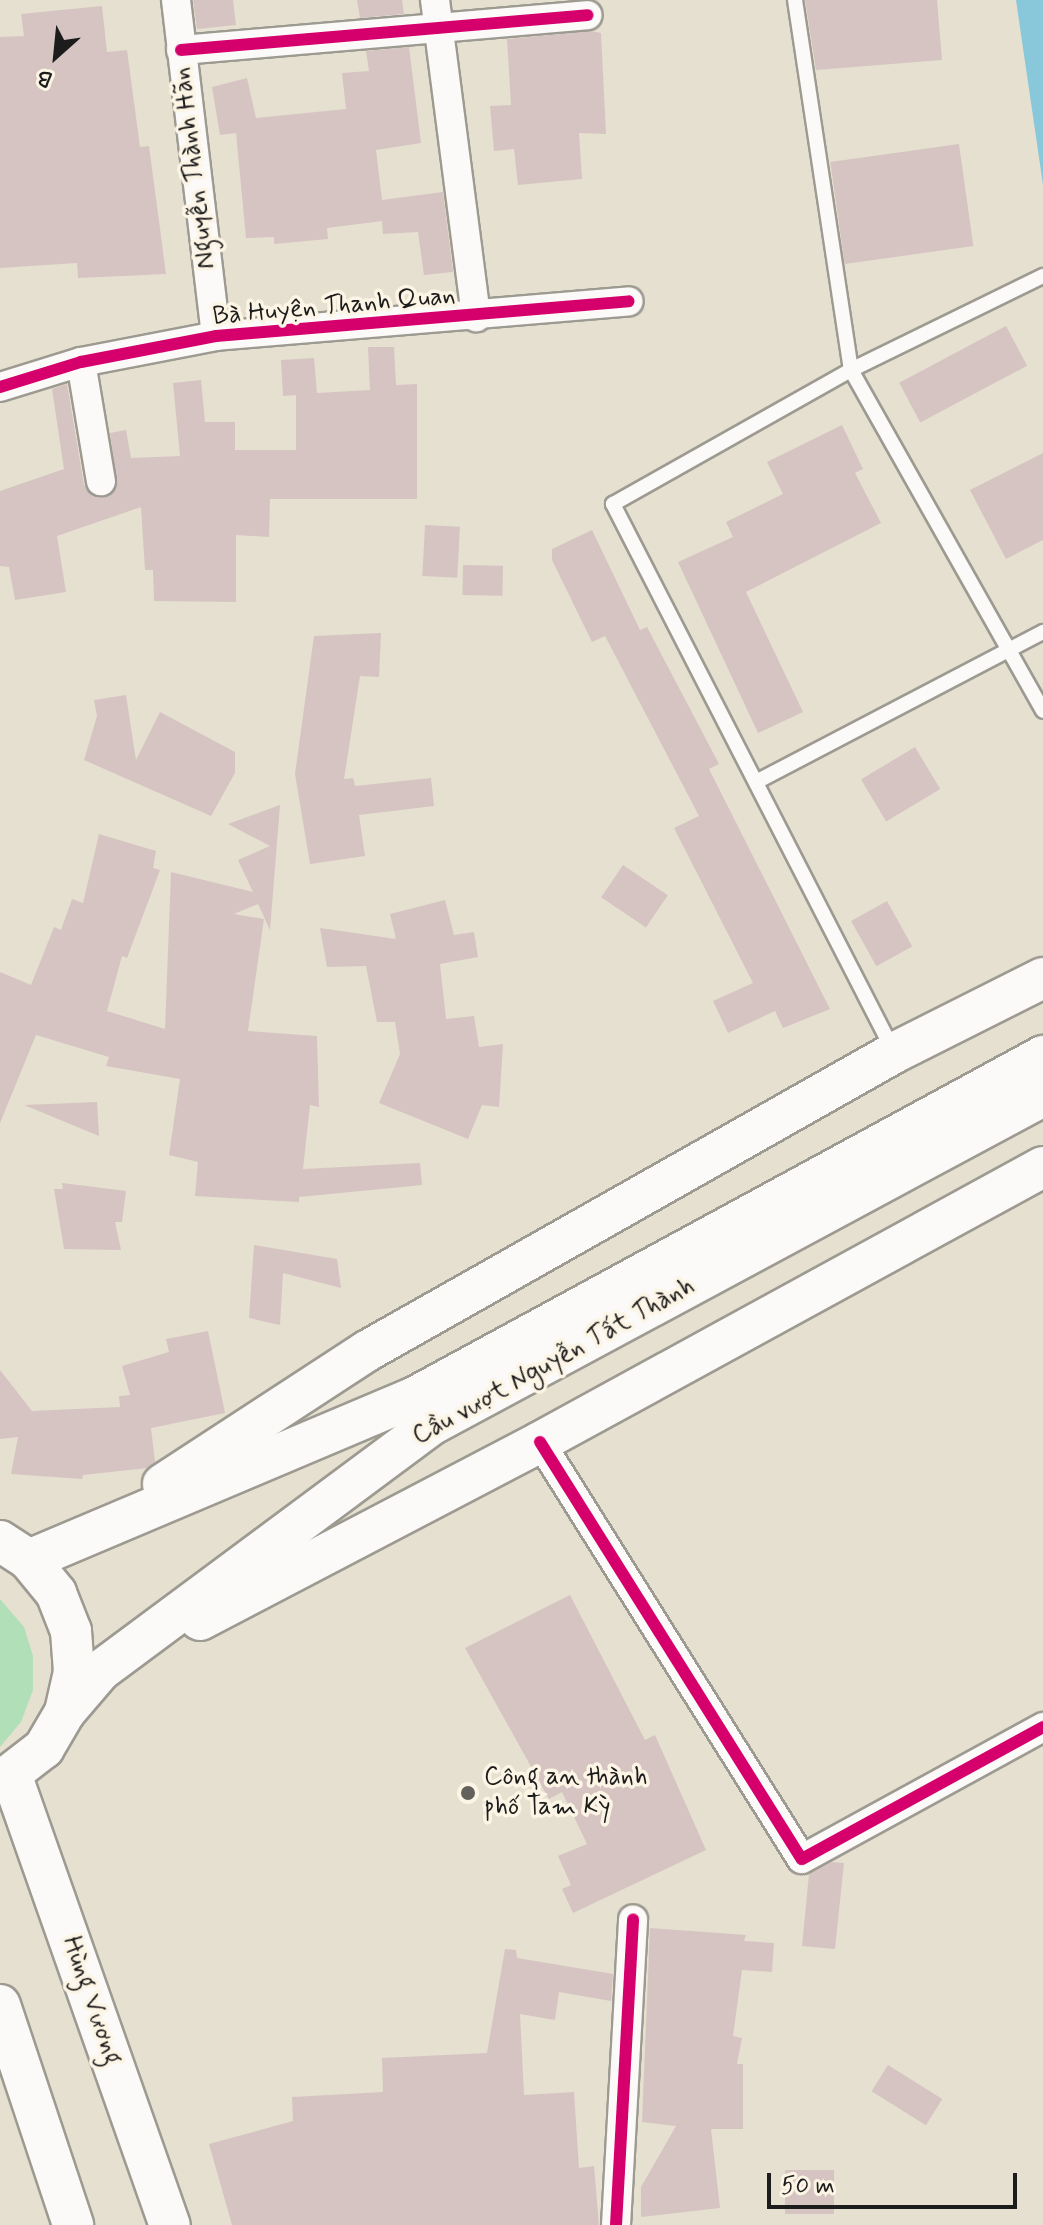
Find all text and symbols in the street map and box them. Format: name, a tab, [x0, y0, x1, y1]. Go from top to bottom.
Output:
north arrow	[16, 16, 96, 96]
text: B	[33, 62, 58, 93]
street label: Nguyễn Thành Hãn	[167, 66, 223, 270]
street label: Bà Huyện Thanh Quan	[209, 281, 459, 333]
street label: Cầu vượt Nguyễn Tất Thành	[410, 1273, 698, 1451]
place label: Công an thành phố Tam Kỳ	[484, 1762, 640, 1824]
marker: Công an thành phố Tam Kỳ	[459, 1784, 477, 1802]
street label: Hùng Vương	[55, 1934, 127, 2068]
scale bar	[771, 2157, 1021, 2207]
text: 50 m	[781, 2171, 835, 2202]

